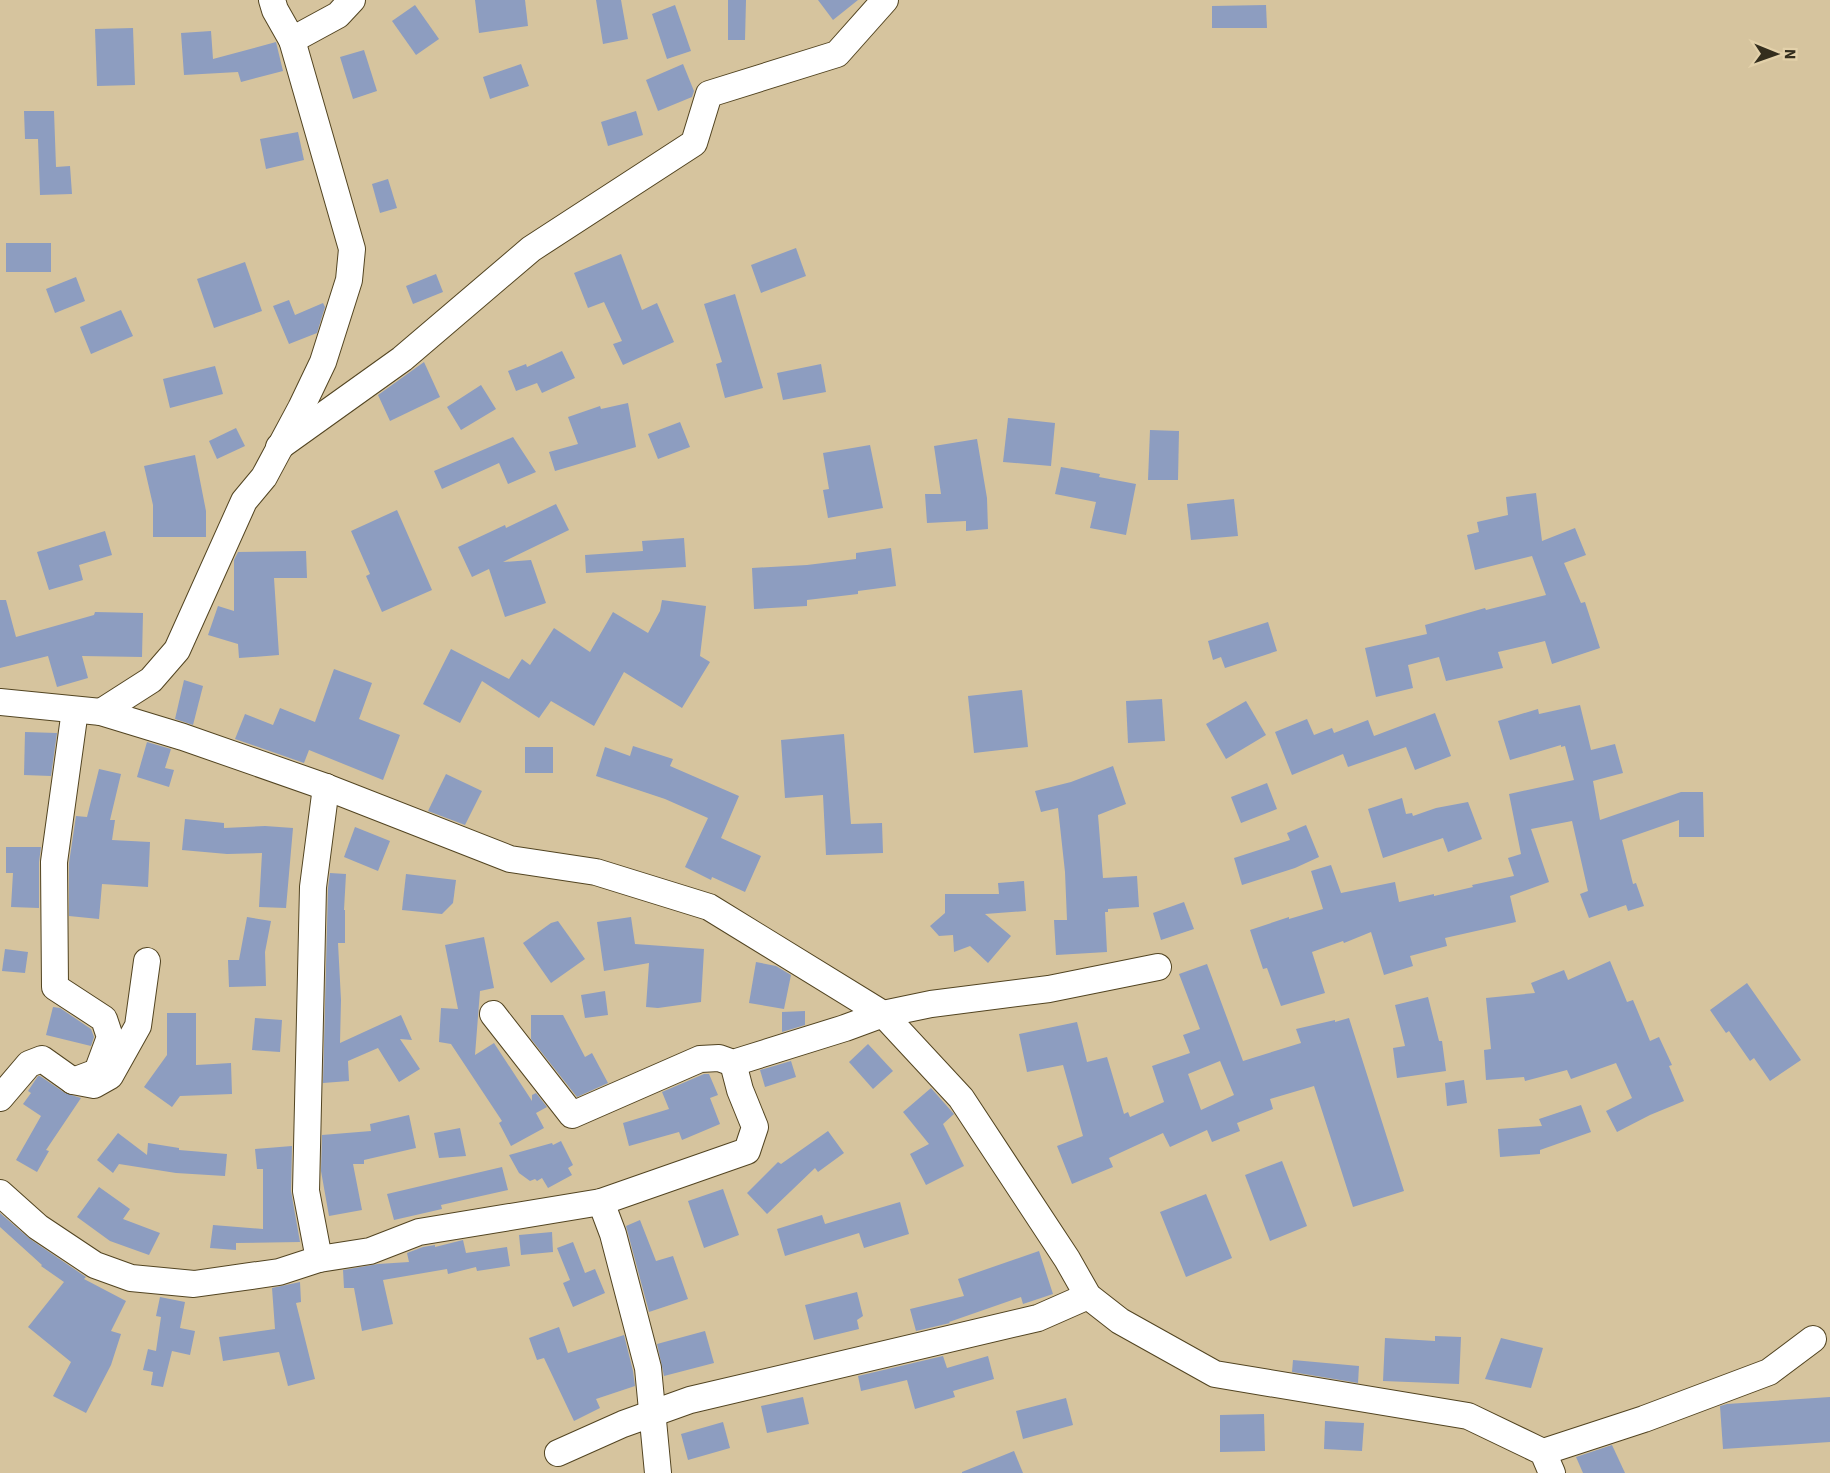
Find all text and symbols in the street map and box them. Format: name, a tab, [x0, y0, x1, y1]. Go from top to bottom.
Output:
north arrow	[1746, 24, 1806, 84]
text: N	[1779, 49, 1801, 60]

